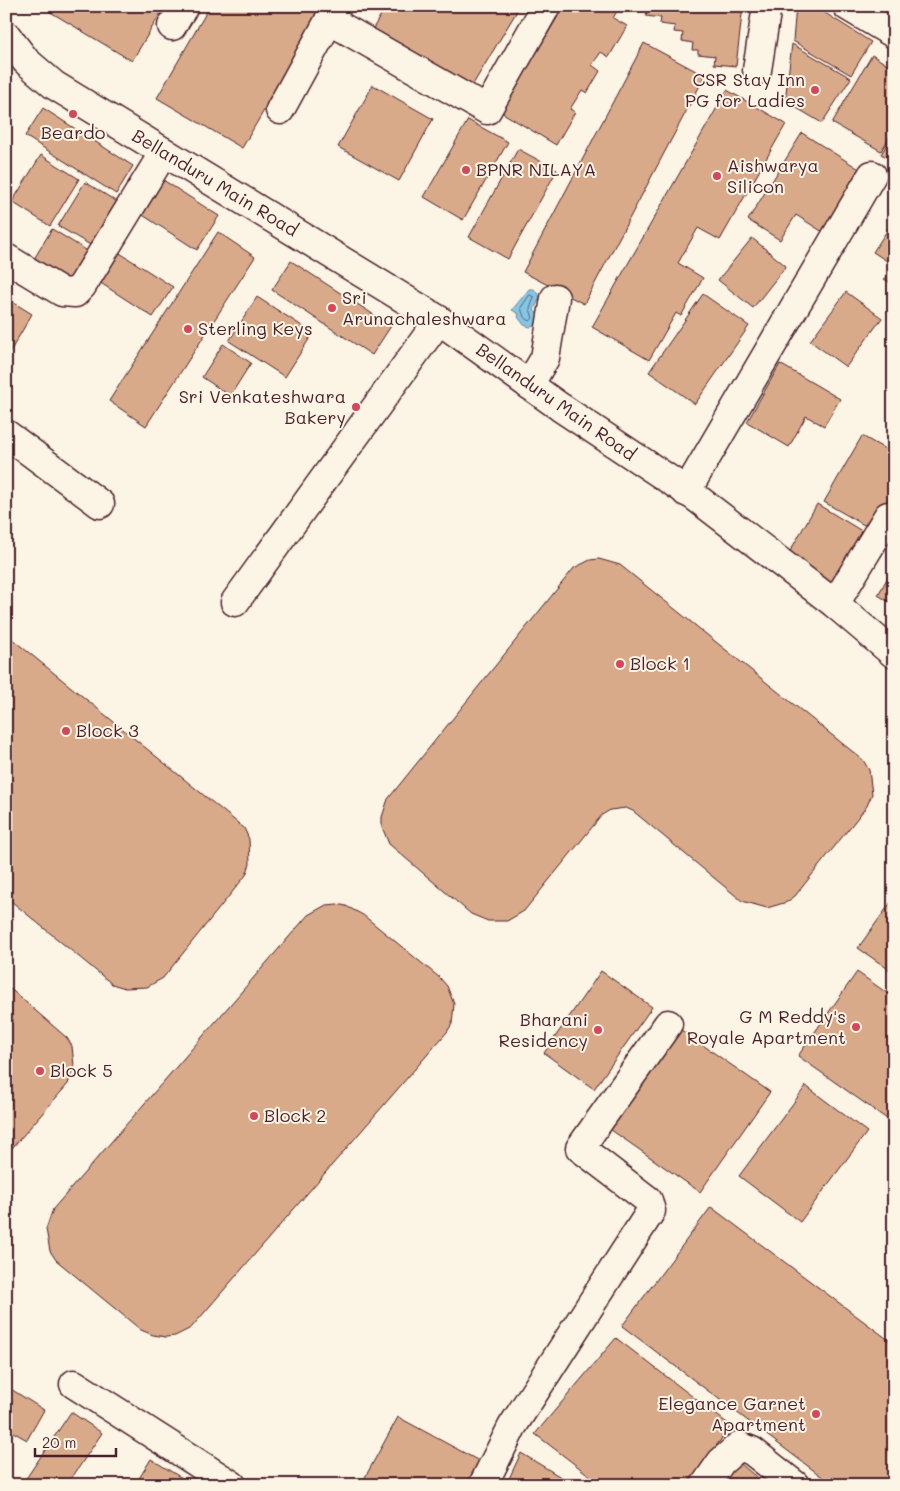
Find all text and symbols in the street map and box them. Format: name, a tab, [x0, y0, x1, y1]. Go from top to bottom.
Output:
place label: CSR Stay Inn PG for Ladies	[685, 67, 805, 112]
marker: CSR Stay Inn PG for Ladies	[809, 84, 821, 96]
marker: Beardo	[67, 108, 79, 120]
place label: Beardo	[41, 120, 106, 144]
street label: Bellanduru Main Road	[128, 123, 303, 241]
place label: Aishwarya Silicon	[727, 153, 819, 198]
place label: BPNR NILAYA	[476, 157, 596, 181]
marker: BPNR NILAYA	[460, 164, 472, 176]
marker: Aishwarya Silicon	[711, 170, 723, 182]
place label: Sri Arunachaleshwara	[342, 285, 506, 330]
marker: Sri Arunachaleshwara	[326, 302, 338, 314]
place label: Sterling Keys	[198, 316, 313, 340]
marker: Sterling Keys	[182, 323, 194, 335]
street label: Bellanduru Main Road	[472, 337, 641, 466]
place label: Sri Venkateshwara Bakery	[179, 384, 346, 429]
marker: Sri Venkateshwara Bakery	[350, 401, 362, 413]
place label: Block 1	[630, 651, 690, 675]
marker: Block 1	[614, 658, 626, 670]
place label: Block 3	[76, 718, 139, 742]
marker: Block 3	[60, 725, 72, 737]
place label: G M Reddy's Royale Apartment	[687, 1004, 846, 1049]
place label: Bharani Residency	[499, 1007, 588, 1052]
marker: G M Reddy's Royale Apartment	[850, 1021, 862, 1033]
marker: Bharani Residency	[592, 1024, 604, 1036]
place label: Block 5	[50, 1058, 113, 1082]
marker: Block 5	[34, 1065, 46, 1077]
place label: Block 2	[264, 1103, 326, 1127]
marker: Block 2	[248, 1110, 260, 1122]
place label: Elegance Garnet Apartment	[658, 1391, 806, 1436]
marker: Elegance Garnet Apartment	[810, 1408, 822, 1420]
scale bar	[35, 1426, 116, 1458]
text: 20 m	[42, 1432, 76, 1452]

